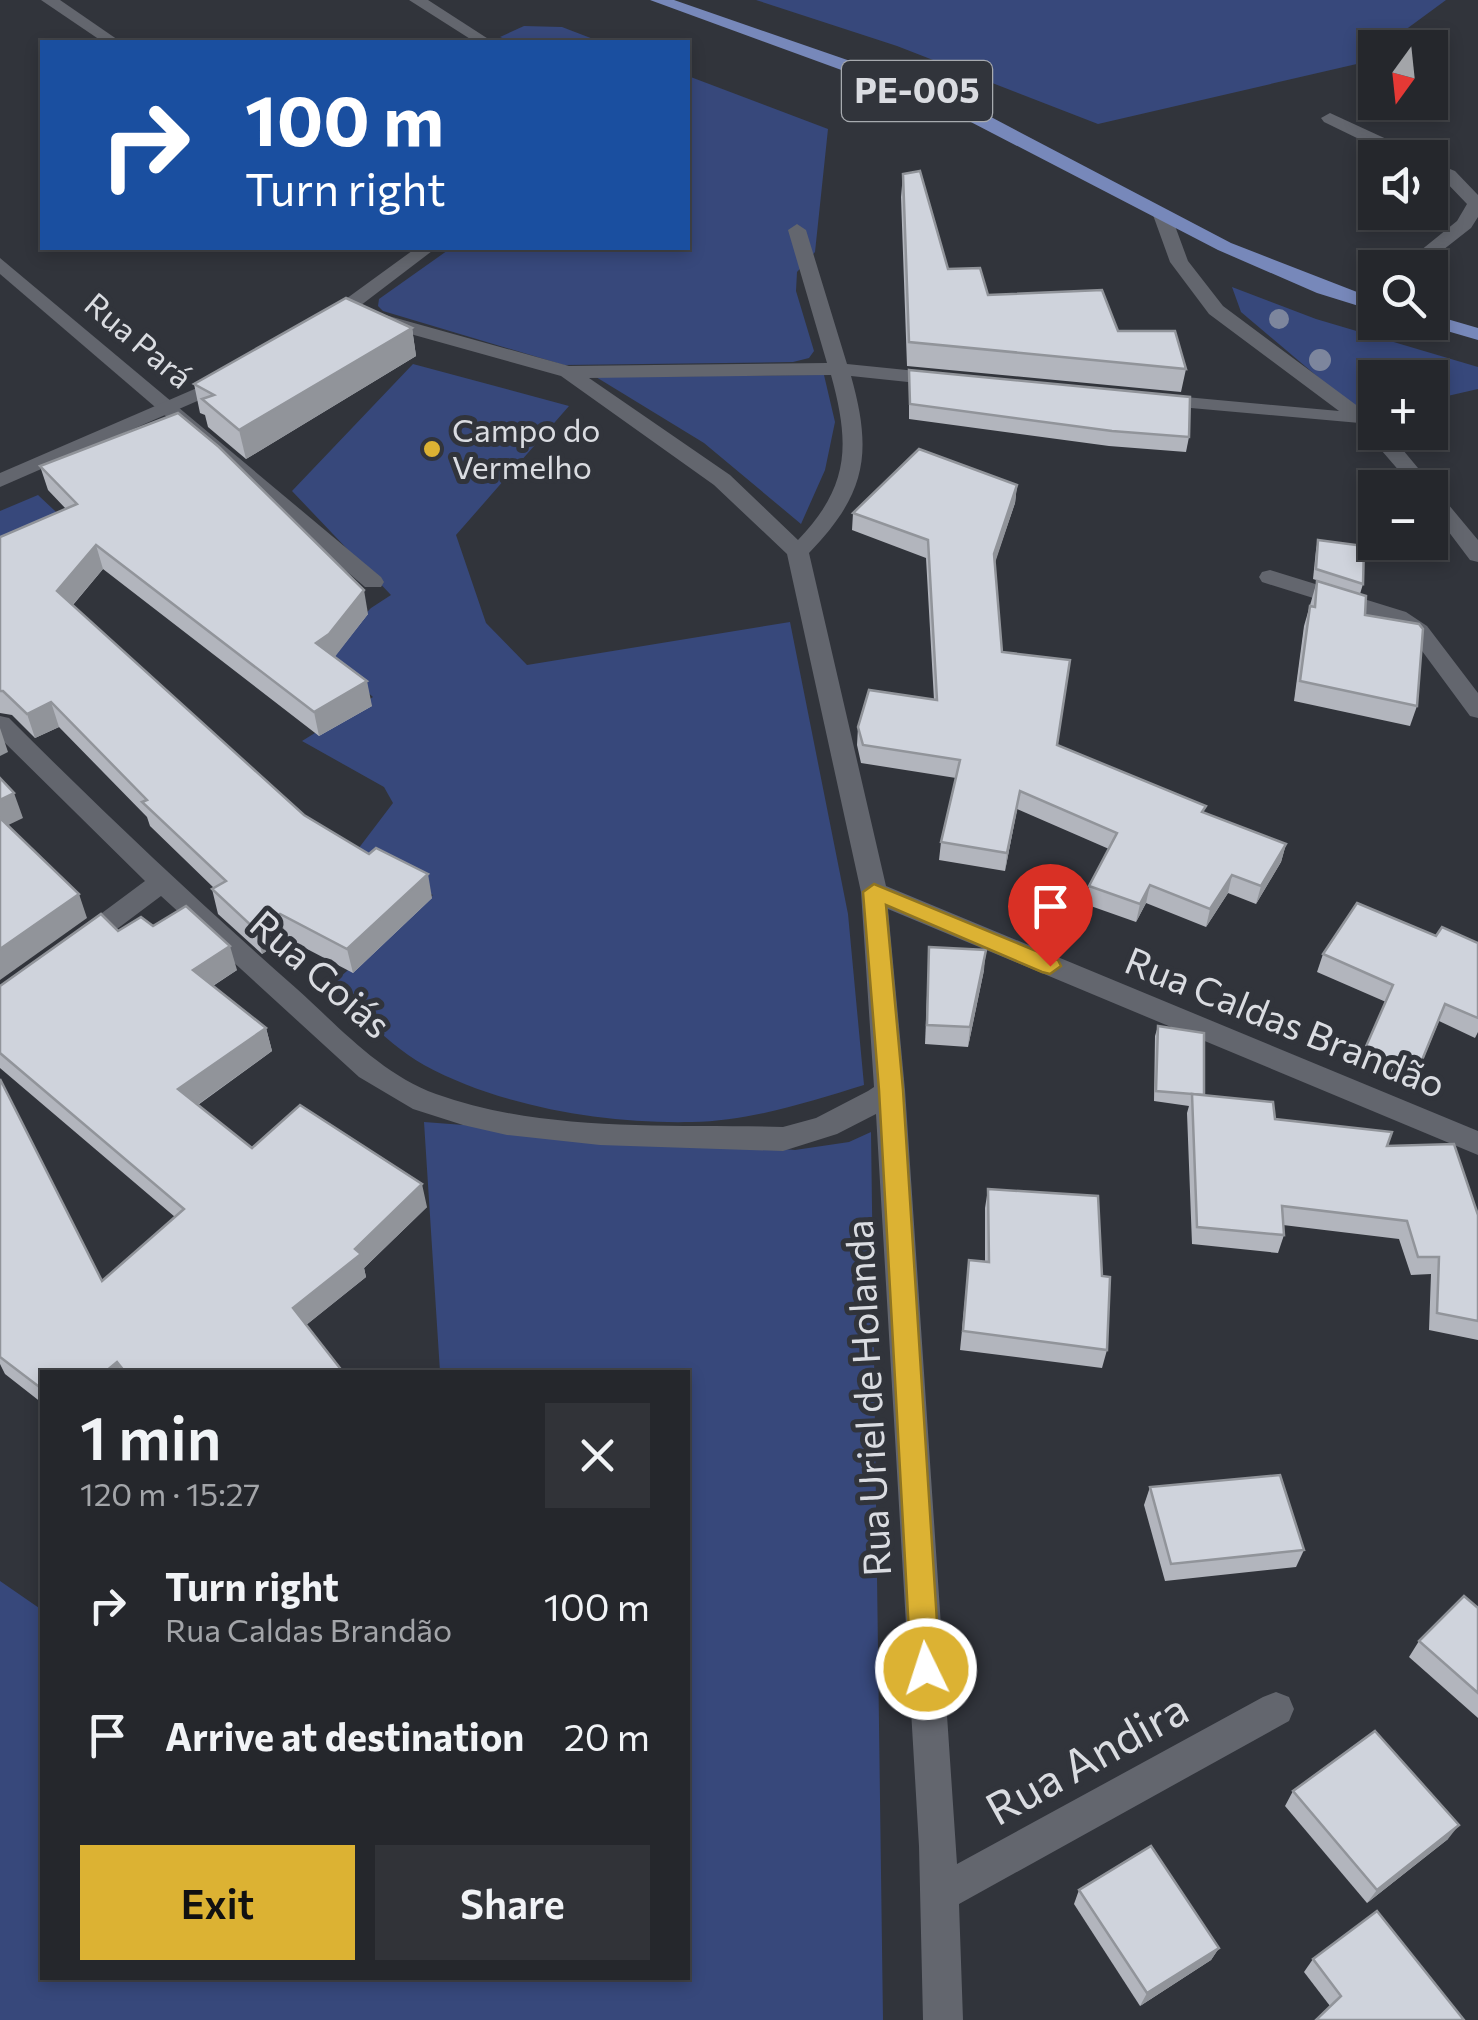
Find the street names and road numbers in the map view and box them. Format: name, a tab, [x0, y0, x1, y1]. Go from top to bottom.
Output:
road number: PE-005	[842, 61, 992, 121]
street label: Rua Pará	[77, 283, 201, 396]
street label: Rua Goiás	[242, 899, 402, 1047]
street label: Rua Caldas Brandão	[1119, 935, 1453, 1106]
street label: Rua Uriel de Holanda	[834, 1219, 899, 1578]
street label: Rua Andira	[975, 1679, 1196, 1835]

